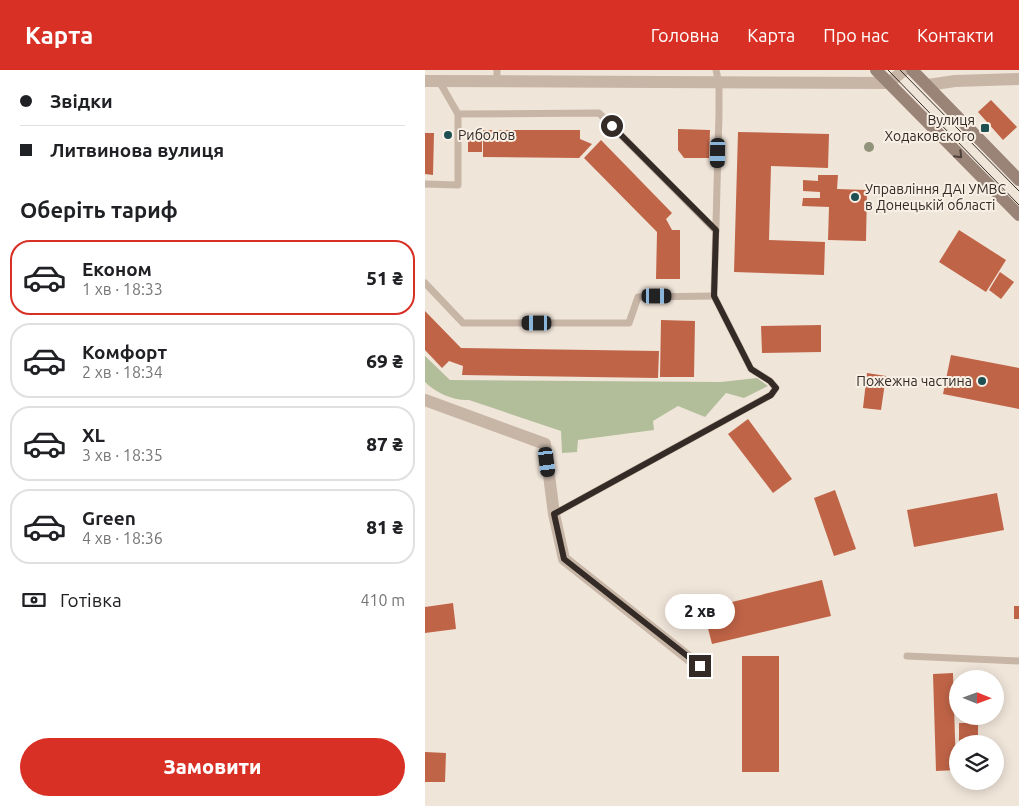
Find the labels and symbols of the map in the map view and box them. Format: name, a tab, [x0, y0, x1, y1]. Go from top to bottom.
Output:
place label: Вулиця Ходаковского	[885, 112, 975, 144]
route start	[601, 115, 623, 137]
marker: Вулиця Ходаковского	[979, 122, 991, 134]
place label: Риболов	[458, 127, 515, 143]
marker: Риболов	[442, 129, 454, 141]
car	[710, 138, 725, 168]
one-way arrow	[953, 149, 962, 158]
place label: Управління ДАІ УМВС в Донецькій області	[865, 181, 1006, 213]
marker: Управління ДАІ УМВС в Донецькій області	[849, 191, 861, 203]
car	[642, 289, 672, 304]
car	[522, 316, 552, 331]
place label: Пожежна частина	[856, 373, 972, 389]
marker: Пожежна частина	[976, 375, 988, 387]
car	[537, 446, 556, 478]
callout: 2 хв	[665, 594, 735, 628]
route end	[689, 655, 711, 677]
north arrow	[949, 670, 1004, 725]

